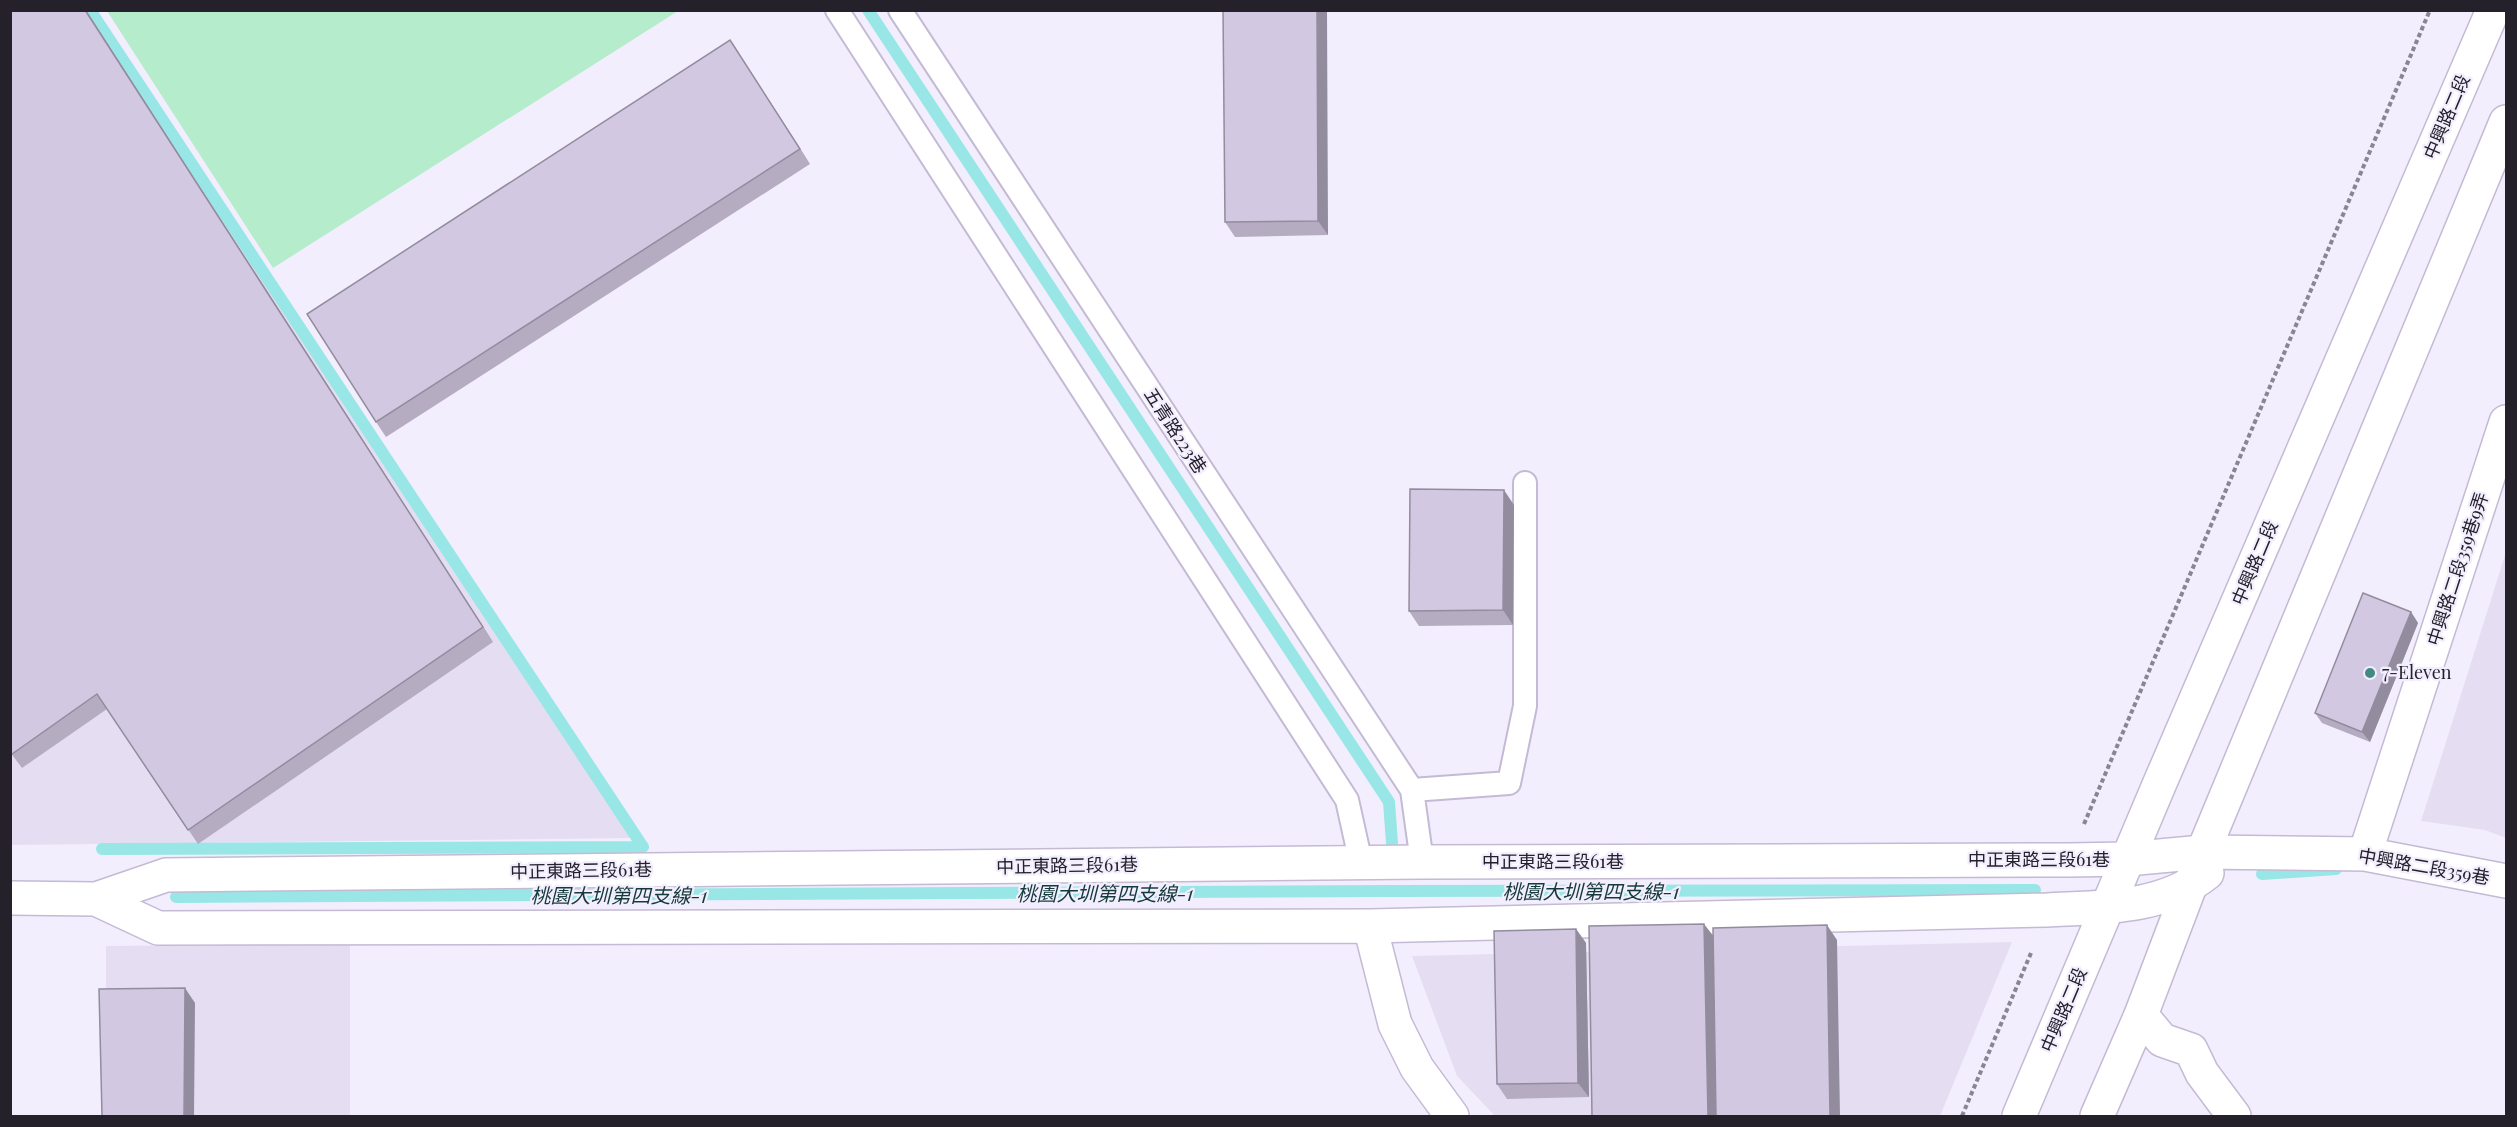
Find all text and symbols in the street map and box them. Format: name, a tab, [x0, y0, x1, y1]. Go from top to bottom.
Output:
street label: 中興路二段	[2417, 70, 2475, 163]
street label: 五青路223巷	[1139, 383, 1212, 478]
street label: 中興路二段359巷9弄	[2421, 489, 2493, 648]
street label: 中興路二段	[2225, 516, 2283, 609]
place label: 7-Eleven	[2382, 660, 2452, 684]
marker: 7-Eleven	[2363, 666, 2377, 680]
street label: 中興路二段359巷	[2357, 843, 2492, 889]
street label: 中正東路三段61巷	[1968, 847, 2110, 871]
street label: 中正東路三段61巷	[1482, 849, 1624, 873]
street label: 中正東路三段61巷	[996, 852, 1138, 878]
street label: 中正東路三段61巷	[510, 857, 652, 883]
water label: 桃園大圳第四支線-1	[1503, 877, 1680, 904]
water label: 桃園大圳第四支線-1	[1017, 879, 1194, 906]
water label: 桃園大圳第四支線-1	[531, 881, 708, 908]
street label: 中興路二段	[2034, 963, 2092, 1056]

